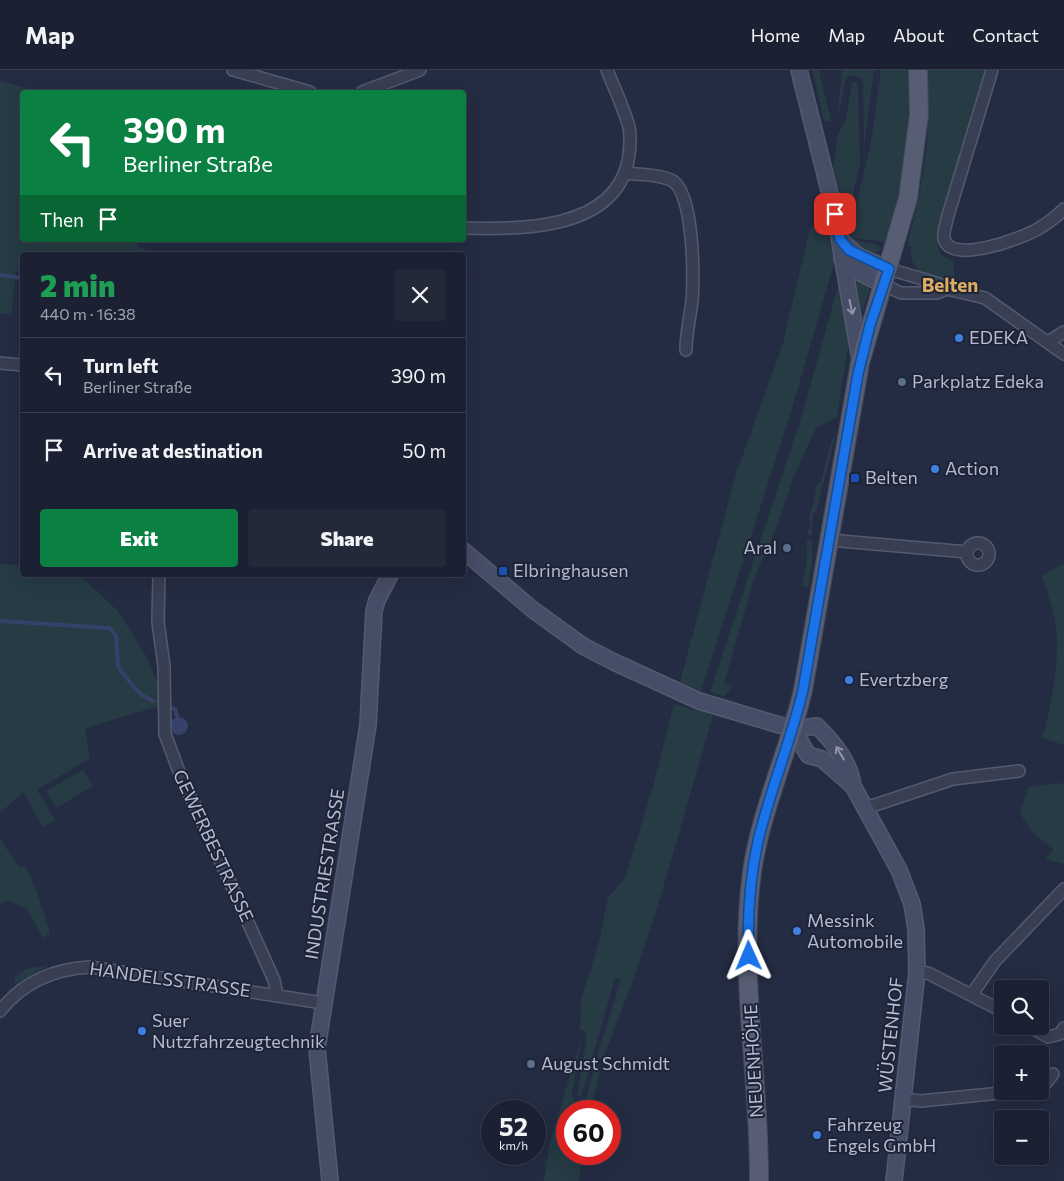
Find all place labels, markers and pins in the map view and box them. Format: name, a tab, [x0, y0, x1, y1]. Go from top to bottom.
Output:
pin	[814, 193, 856, 235]
place label: EDEKA	[969, 326, 1028, 348]
marker: EDEKA	[953, 332, 965, 344]
place label: Parkplatz Edeka	[912, 370, 1044, 392]
marker: Parkplatz Edeka	[896, 376, 908, 388]
place label: Action	[945, 457, 999, 479]
marker: Action	[929, 463, 941, 475]
place label: Belten	[865, 466, 918, 488]
marker: Belten	[849, 472, 861, 484]
place label: Aral	[744, 536, 777, 558]
marker: Aral	[781, 542, 793, 554]
place label: Elbringhausen	[513, 559, 629, 581]
marker: Elbringhausen	[497, 565, 509, 577]
place label: Evertzberg	[859, 668, 949, 690]
marker: Evertzberg	[843, 674, 855, 686]
place label: Messink Automobile	[807, 909, 903, 952]
marker: Messink Automobile	[791, 925, 803, 937]
place label: Suer Nutzfahrzeugtechnik	[152, 1009, 325, 1052]
marker: Suer Nutzfahrzeugtechnik	[136, 1025, 148, 1037]
place label: August Schmidt	[541, 1052, 670, 1074]
marker: August Schmidt	[525, 1058, 537, 1070]
place label: Fahrzeug Engels GmbH	[827, 1113, 936, 1156]
marker: Fahrzeug Engels GmbH	[811, 1129, 823, 1141]

